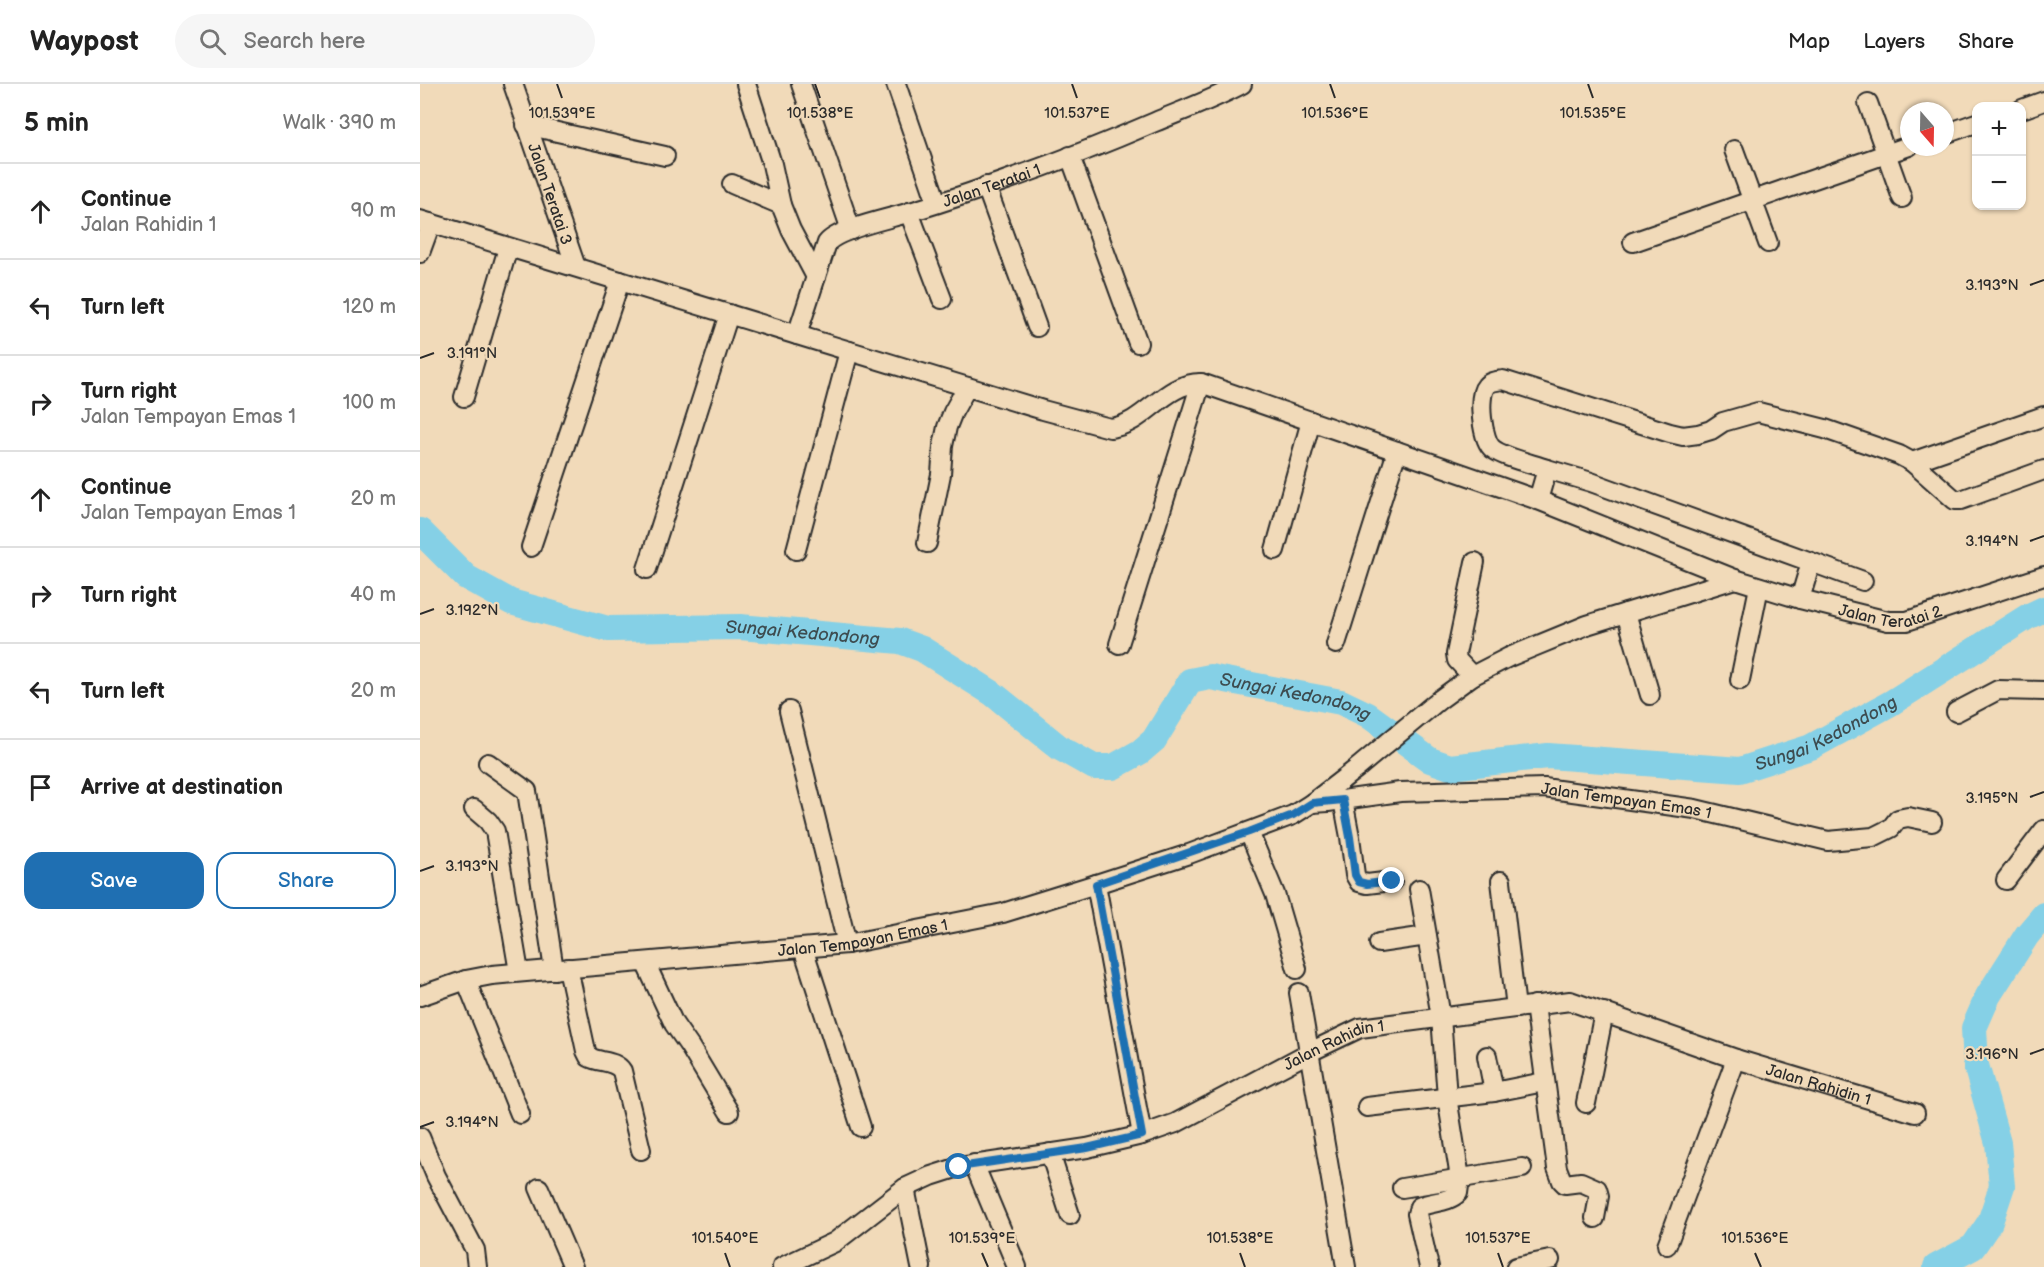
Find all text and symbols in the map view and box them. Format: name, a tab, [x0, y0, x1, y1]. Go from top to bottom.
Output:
search box	[175, 14, 595, 68]
text: Waypost	[30, 25, 139, 58]
icon: search	[196, 25, 229, 58]
text: Search here	[244, 28, 365, 55]
text: Map	[1788, 29, 1830, 54]
text: Layers	[1863, 29, 1925, 54]
text: Share	[1958, 29, 2014, 54]
north arrow	[1900, 102, 1954, 156]
map controls	[1972, 102, 2026, 210]
button: +	[1972, 102, 2026, 156]
text: 101.539°E	[529, 104, 595, 123]
text: 101.538°E	[787, 104, 853, 123]
text: 101.537°E	[1044, 104, 1110, 123]
text: 101.536°E	[1302, 104, 1369, 123]
text: 101.535°E	[1560, 104, 1626, 123]
text: 5 min	[24, 108, 89, 139]
text: Walk · 390 m	[283, 111, 396, 135]
street label: Jalan Teratai 3	[523, 141, 576, 247]
button: −	[1972, 156, 2026, 210]
street label: Jalan Teratai 1	[941, 161, 1044, 212]
text: Continue	[81, 186, 171, 213]
icon: ahead	[24, 195, 57, 228]
text: 90 m	[351, 199, 396, 223]
text: Jalan Rahidin 1	[81, 213, 217, 237]
text: 3.193°N	[1965, 276, 2019, 295]
icon: left	[24, 291, 57, 324]
text: Turn left	[81, 294, 165, 321]
text: 120 m	[343, 295, 396, 319]
text: 3.191°N	[447, 344, 497, 363]
text: Turn right	[81, 378, 177, 405]
icon: right	[24, 387, 57, 420]
text: 100 m	[343, 391, 396, 415]
text: Jalan Tempayan Emas 1	[81, 405, 296, 429]
text: Continue	[81, 474, 171, 501]
icon: ahead	[24, 483, 57, 516]
text: 20 m	[351, 487, 396, 511]
text: Jalan Tempayan Emas 1	[81, 501, 296, 525]
text: 3.194°N	[1965, 532, 2019, 551]
icon: right	[24, 579, 57, 612]
text: Turn right	[81, 582, 177, 609]
text: 40 m	[350, 583, 396, 607]
text: 3.192°N	[445, 601, 499, 620]
street label: Jalan Teratai 2	[1836, 601, 1945, 633]
water label: Sungai Kedondong	[725, 617, 881, 650]
water label: Sungai Kedondong	[1218, 669, 1374, 726]
icon: left	[24, 675, 57, 708]
text: Turn left	[81, 678, 165, 705]
text: 20 m	[351, 679, 396, 703]
water label: Sungai Kedondong	[1752, 692, 1901, 776]
icon: arrive	[24, 771, 57, 804]
text: Arrive at destination	[81, 774, 283, 801]
street label: Jalan Tempayan Emas 1	[1540, 780, 1713, 824]
text: 3.195°N	[1965, 789, 2019, 808]
button: Save	[24, 852, 204, 909]
button: Share	[216, 852, 396, 909]
text: 3.193°N	[445, 857, 499, 876]
route end	[1378, 867, 1404, 893]
street label: Jalan Tempayan Emas 1	[777, 916, 950, 961]
street label: Jalan Rahidin 1	[1281, 1017, 1385, 1075]
text: 3.196°N	[1965, 1045, 2019, 1064]
street label: Jalan Rahidin 1	[1763, 1061, 1873, 1110]
text: 3.194°N	[445, 1113, 499, 1132]
route start	[945, 1153, 971, 1179]
text: 101.540°E	[692, 1229, 758, 1248]
text: 101.539°E	[949, 1229, 1015, 1248]
text: 101.538°E	[1207, 1229, 1273, 1248]
text: 101.537°E	[1465, 1229, 1531, 1248]
text: 101.536°E	[1722, 1229, 1789, 1248]

